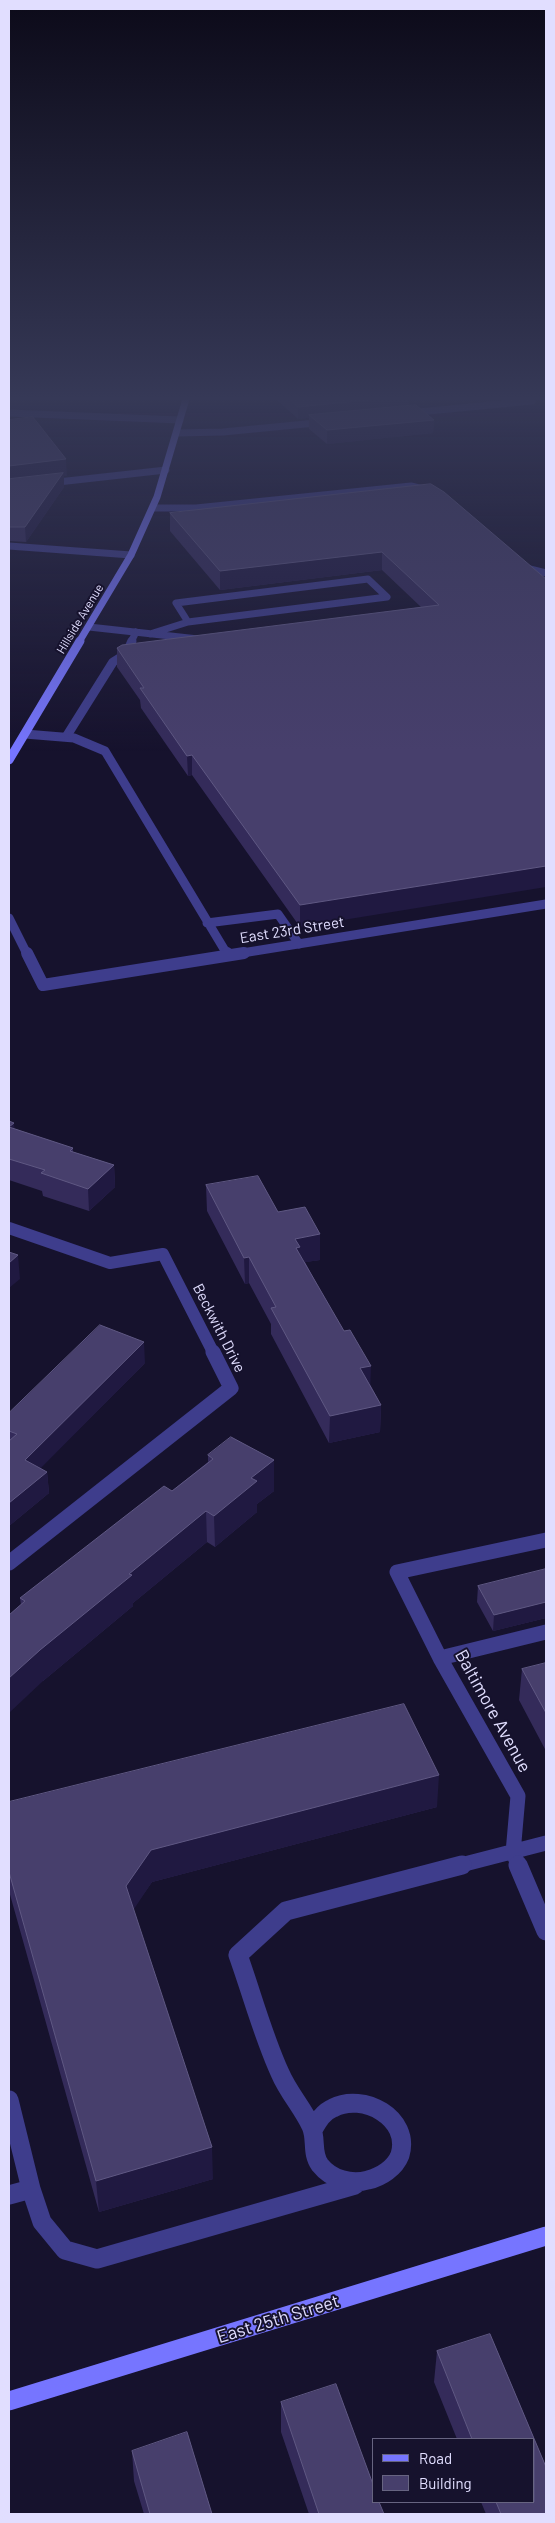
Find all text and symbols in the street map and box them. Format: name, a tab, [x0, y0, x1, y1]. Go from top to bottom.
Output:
street label: Hillside Avenue	[54, 582, 106, 656]
street label: East 23rd Street	[238, 913, 346, 947]
street label: Beckwith Drive	[189, 1281, 249, 1375]
street label: Baltimore Avenue	[450, 1646, 536, 1776]
street label: East 25th Street	[214, 2290, 342, 2348]
legend	[372, 2438, 535, 2503]
text: Road	[419, 2449, 452, 2467]
text: Building	[419, 2474, 472, 2492]

